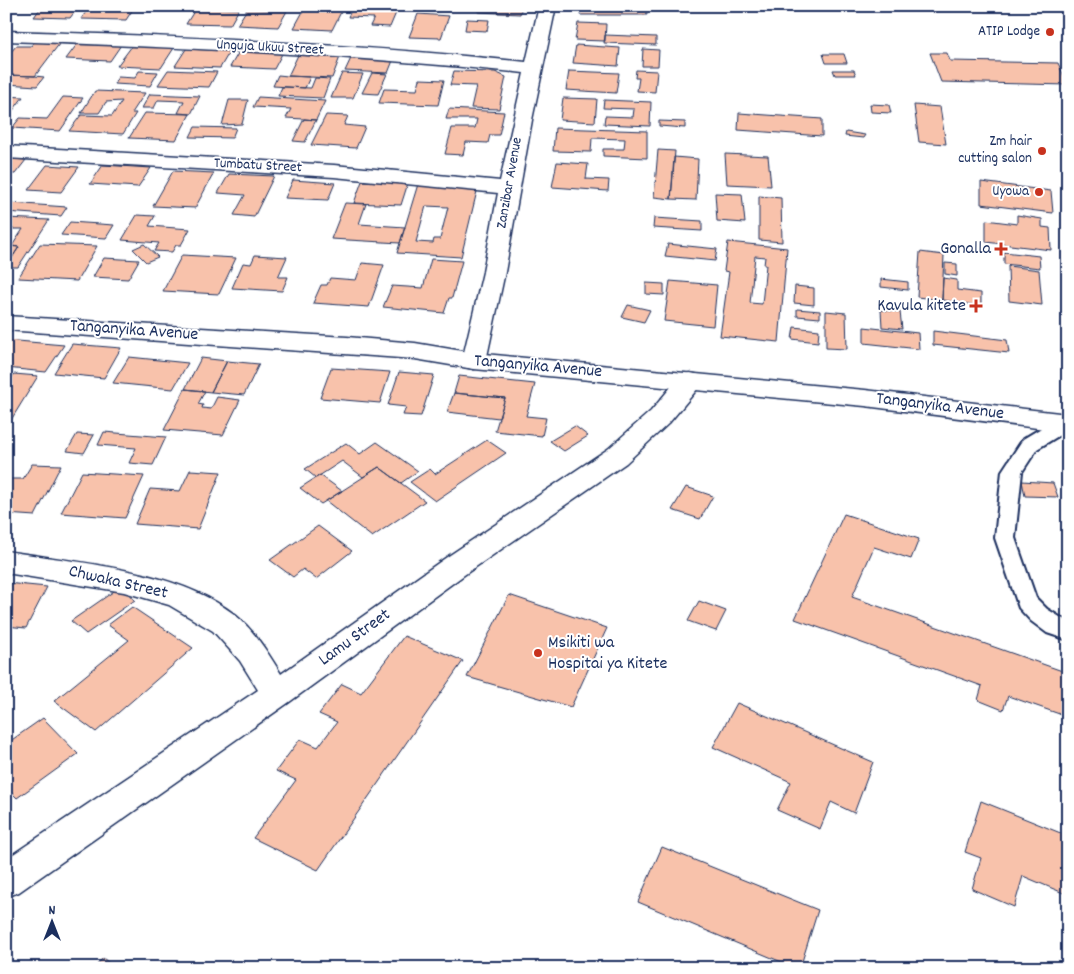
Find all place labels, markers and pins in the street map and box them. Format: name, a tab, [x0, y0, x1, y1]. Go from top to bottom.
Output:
place label: ATIP Lodge	[978, 21, 1040, 43]
marker: ATIP Lodge	[1044, 26, 1056, 38]
place label: Zm hair cutting salon	[958, 131, 1032, 170]
marker: Zm hair cutting salon	[1036, 145, 1048, 157]
place label: Uyowa	[992, 181, 1030, 203]
marker: Uyowa	[1033, 186, 1045, 198]
place label: Gonalla	[940, 237, 992, 262]
marker: Gonalla	[995, 243, 1007, 255]
place label: Kavula kitete	[877, 294, 966, 319]
marker: Kavula kitete	[970, 300, 982, 312]
place label: Msikiti wa Hospitai ya Kitete	[548, 631, 668, 677]
marker: Msikiti wa Hospitai ya Kitete	[532, 647, 544, 659]

